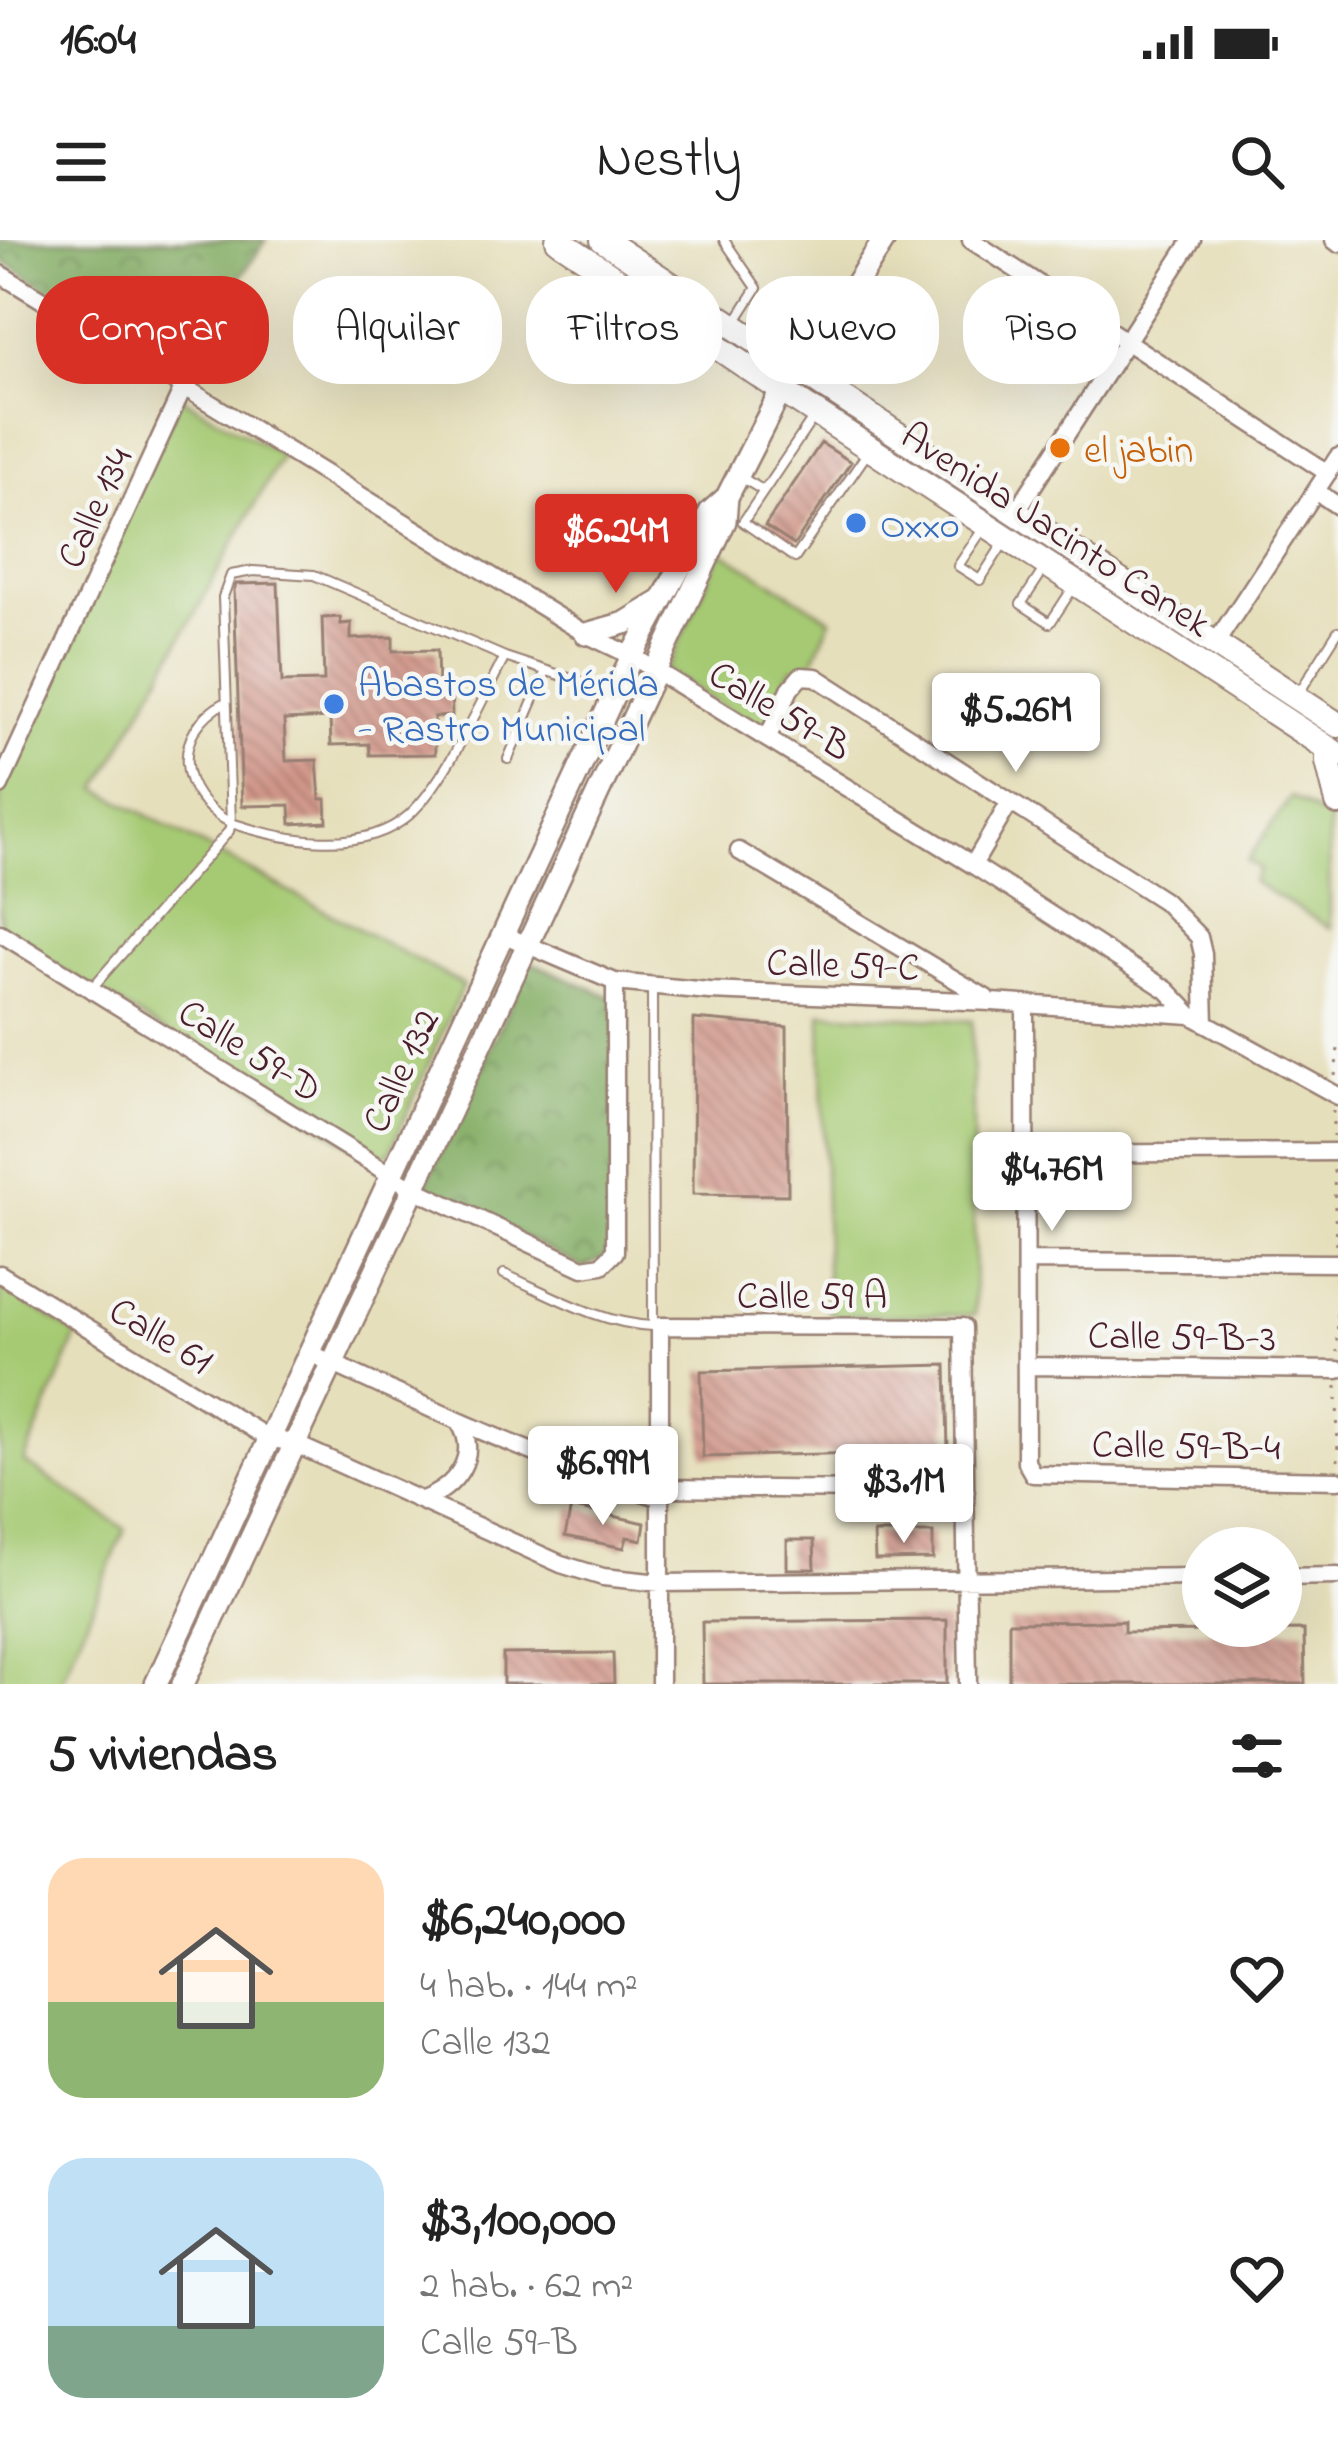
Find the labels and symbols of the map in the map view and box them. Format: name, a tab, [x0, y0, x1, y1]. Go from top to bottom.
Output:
street label: Avenida Jacinto Canek	[888, 410, 1222, 654]
place label: el jabin	[1084, 424, 1193, 481]
marker: el jabin	[1047, 435, 1073, 461]
street label: Calle 134	[44, 439, 150, 579]
pin: $6.24M	[518, 494, 714, 596]
place label: Oxxo	[880, 499, 960, 556]
marker: Oxxo	[843, 510, 869, 536]
street label: Calle 59-B	[696, 648, 861, 778]
place label: Abastos de Mérida - Rastro Municipal	[358, 658, 659, 760]
pin: $5.26M	[918, 673, 1114, 775]
marker: Abastos de Mérida - Rastro Municipal	[321, 691, 347, 717]
street label: Calle 59-C	[765, 936, 920, 999]
street label: Calle 59-D	[166, 986, 332, 1119]
street label: Calle 132	[350, 1001, 457, 1143]
pin: $4.76M	[954, 1132, 1150, 1234]
street label: Calle 59 A	[737, 1270, 887, 1327]
street label: Calle 61	[97, 1284, 223, 1391]
street label: Calle 59-B-3	[1087, 1309, 1277, 1370]
street label: Calle 59-B-4	[1091, 1418, 1281, 1479]
pin: $6.99M	[505, 1426, 701, 1528]
pin: $3.1M	[820, 1444, 988, 1546]

